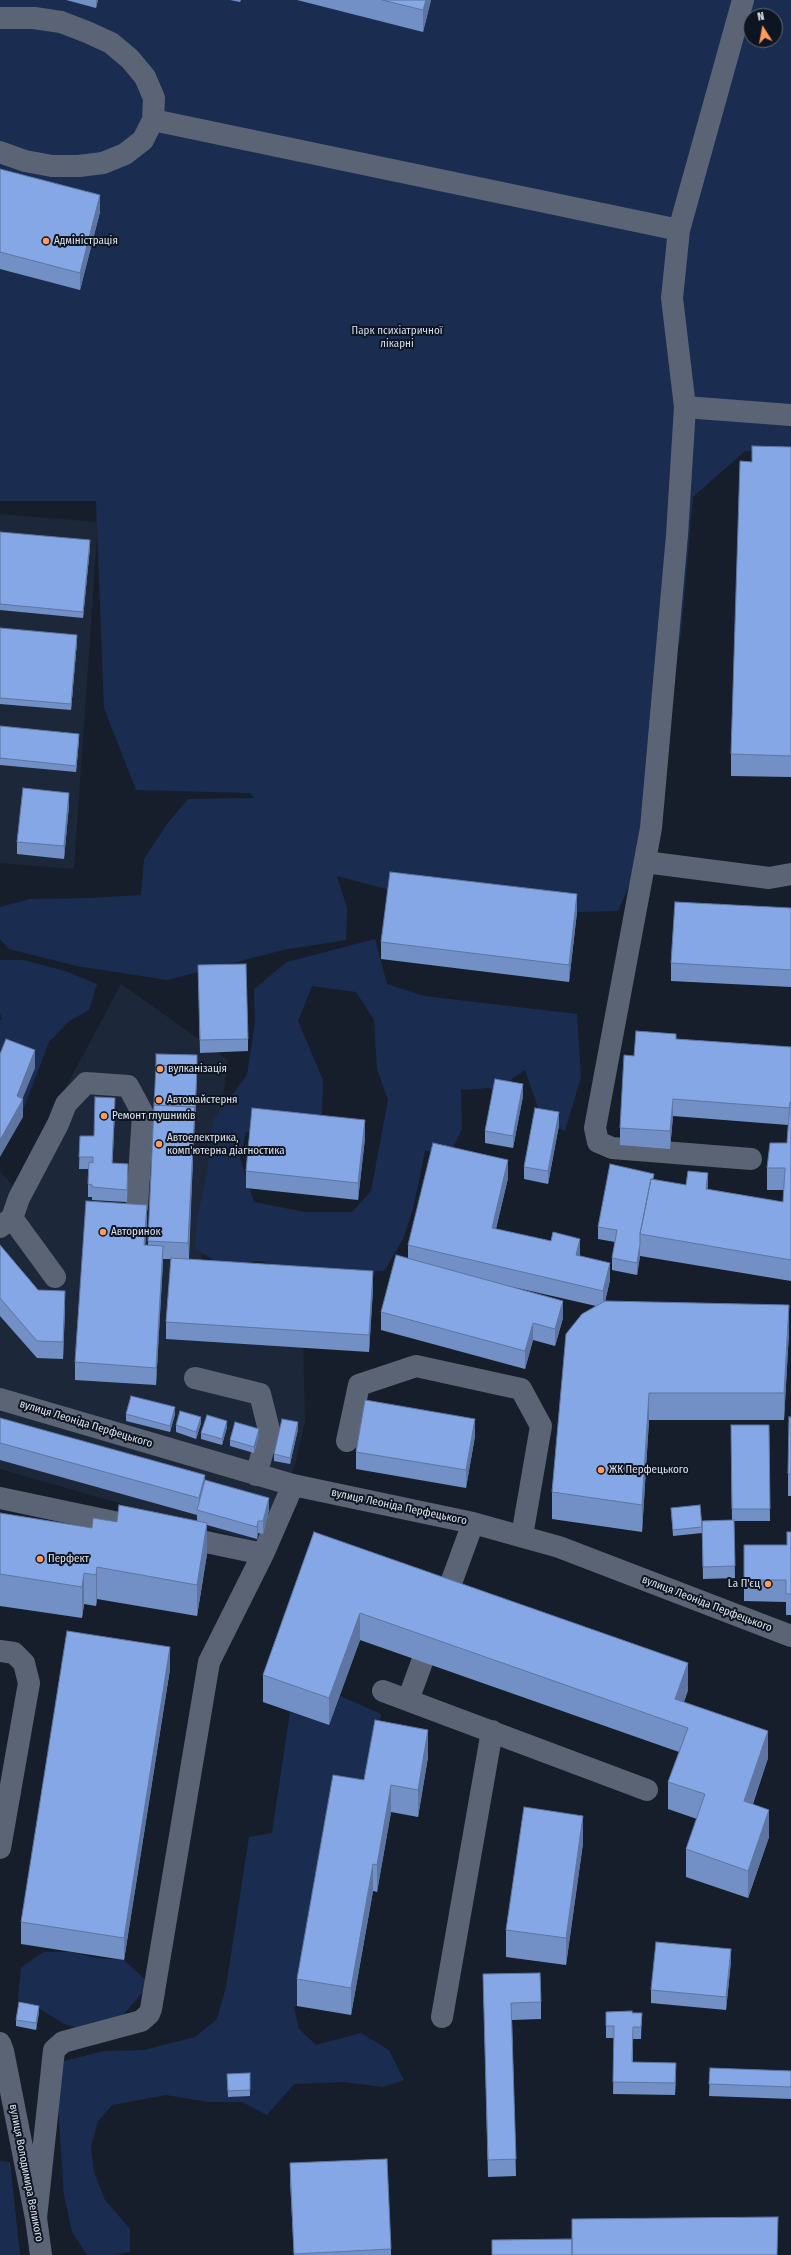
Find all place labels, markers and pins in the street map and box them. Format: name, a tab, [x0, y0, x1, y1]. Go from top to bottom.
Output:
place label: Адміністрація	[54, 234, 118, 248]
marker: Адміністрація	[41, 236, 51, 246]
place label: вулканізація	[168, 1062, 227, 1076]
marker: вулканізація	[155, 1064, 165, 1074]
place label: Автомайстерня	[167, 1093, 238, 1107]
marker: Автомайстерня	[154, 1095, 164, 1105]
place label: Ремонт глушників	[112, 1109, 196, 1123]
marker: Ремонт глушників	[99, 1111, 109, 1121]
place label: Автоелектрика, комп'ютерна діагностика	[167, 1131, 285, 1157]
marker: Автоелектрика, комп'ютерна діагностика	[154, 1139, 164, 1149]
place label: Авторинок	[111, 1225, 161, 1239]
marker: Авторинок	[98, 1227, 108, 1237]
place label: ЖК Перфецького	[609, 1463, 689, 1477]
marker: ЖК Перфецького	[596, 1465, 606, 1475]
place label: Перфект	[48, 1552, 89, 1566]
marker: Перфект	[35, 1554, 45, 1564]
place label: La П'єц	[728, 1577, 760, 1591]
marker: La П'єц	[763, 1579, 773, 1589]

